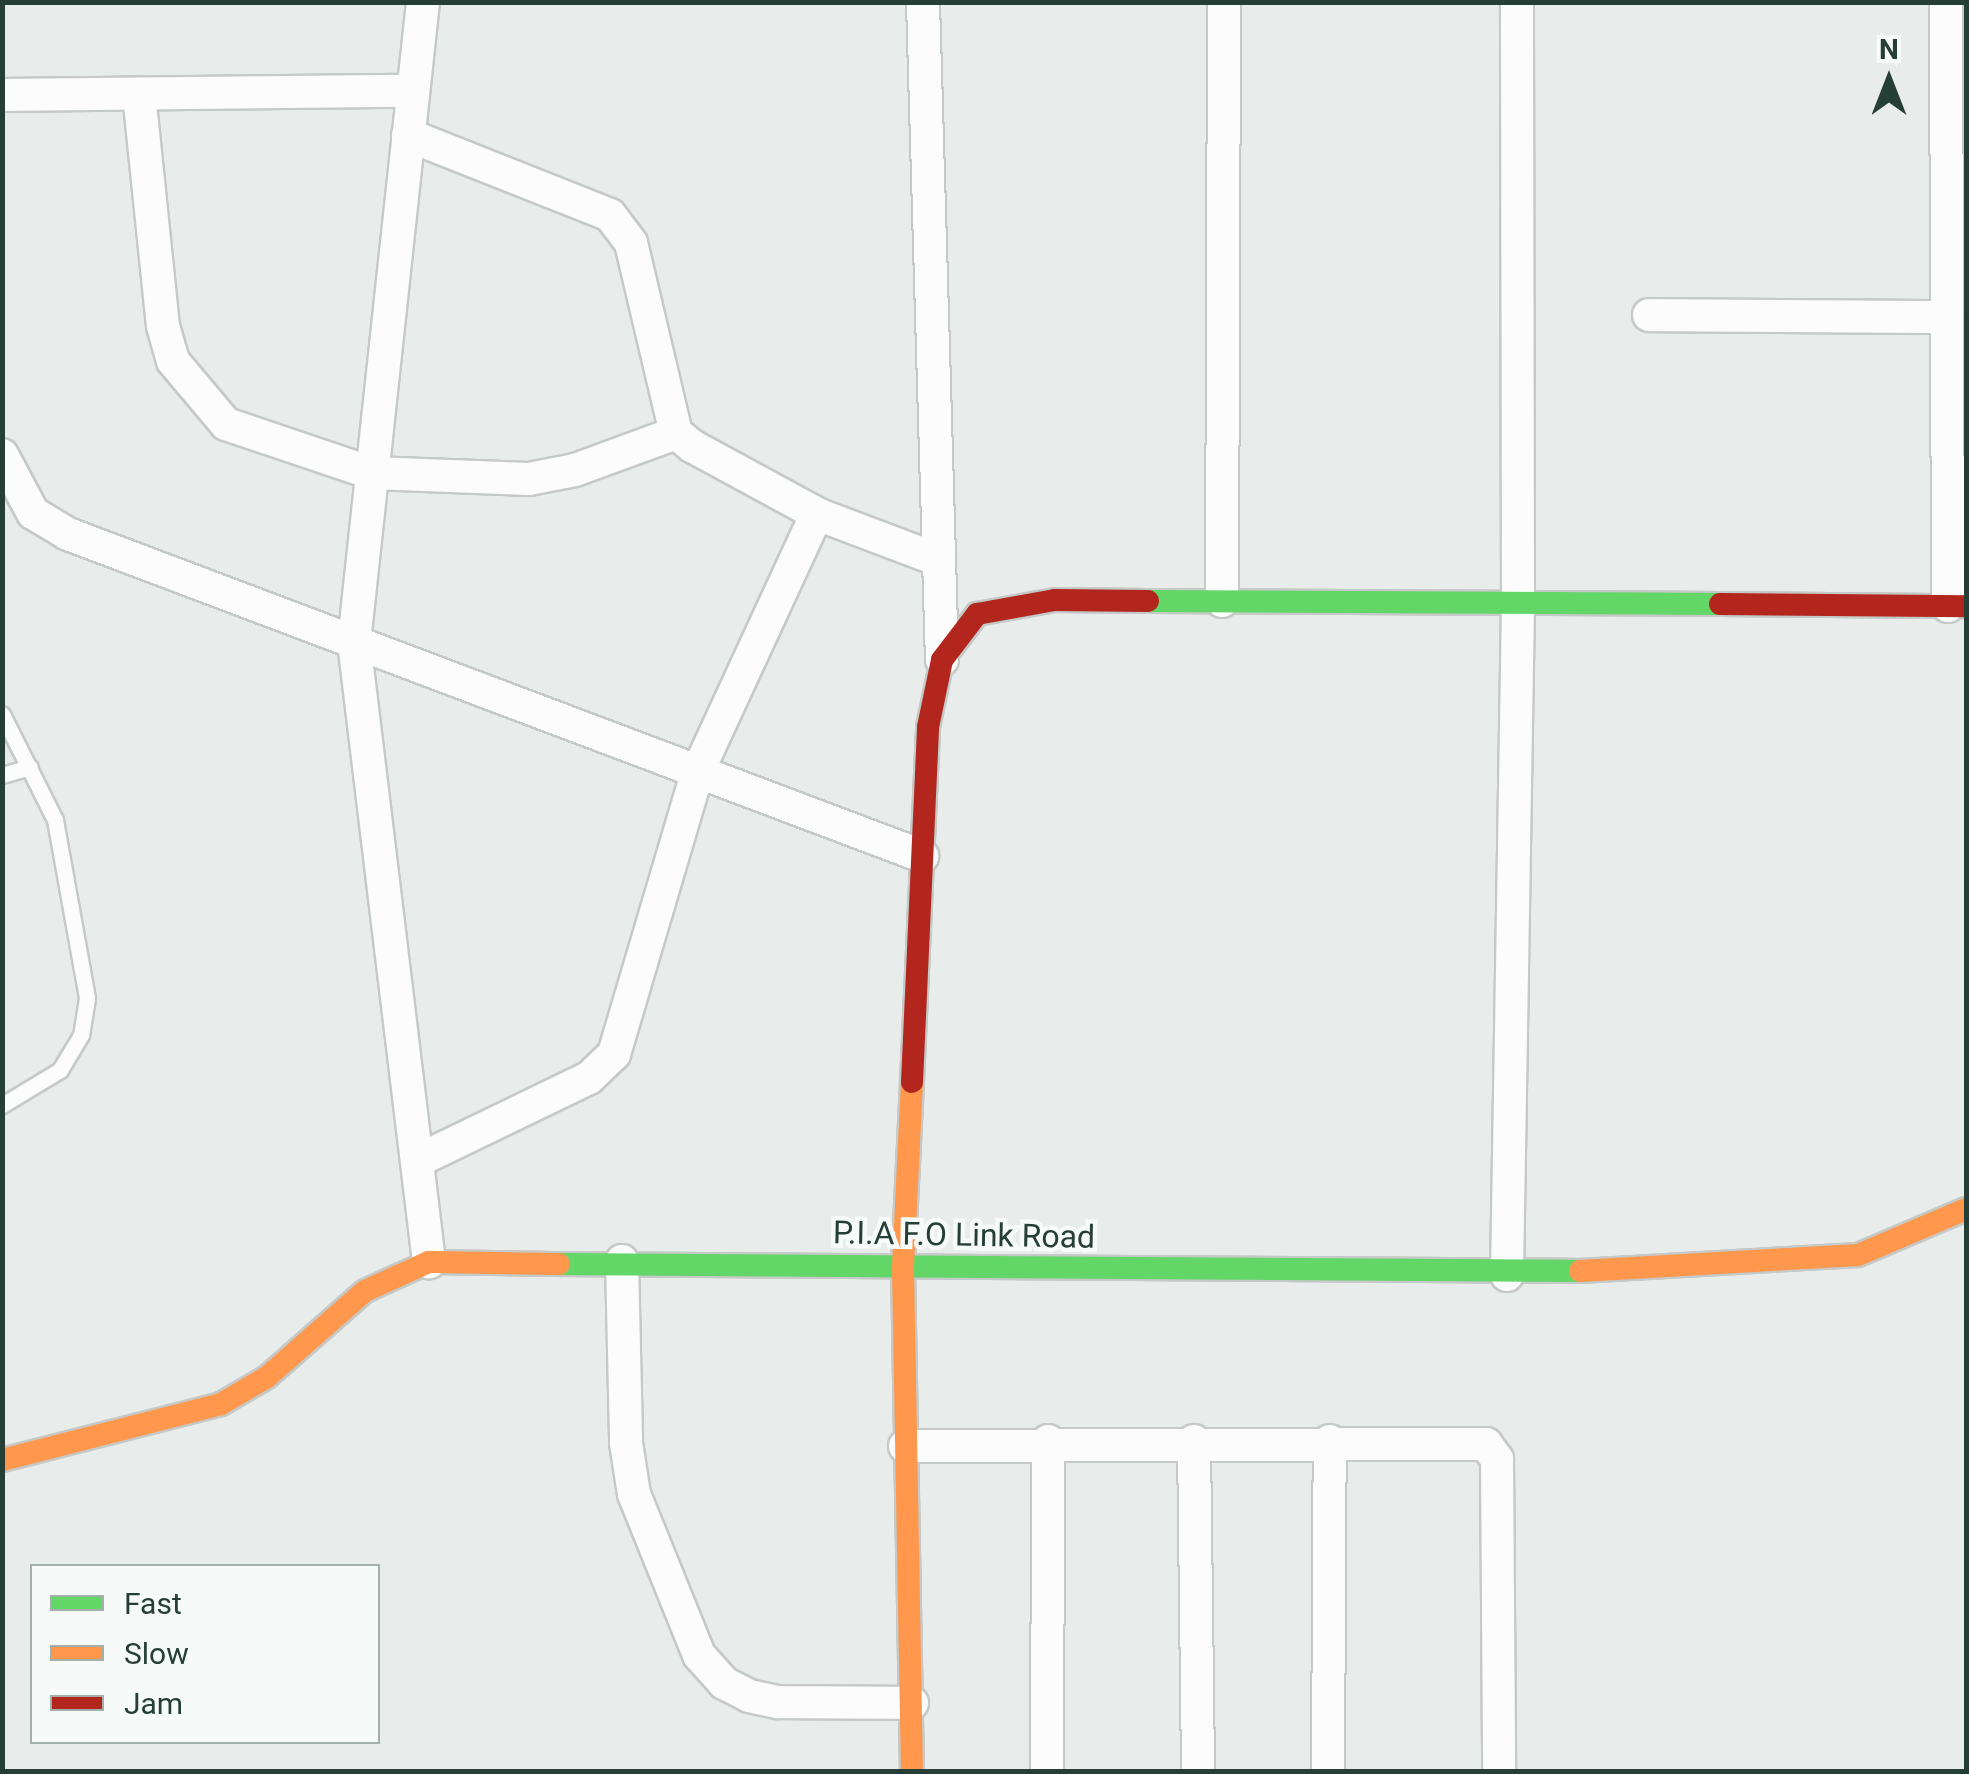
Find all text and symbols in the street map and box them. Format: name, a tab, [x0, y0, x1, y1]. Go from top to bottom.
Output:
north arrow	[1839, 30, 1939, 130]
text: N	[1879, 33, 1899, 66]
street label: P.I.A F.O Link Road	[833, 1214, 1095, 1256]
legend	[30, 1564, 380, 1744]
text: Fast	[124, 1586, 182, 1621]
text: Slow	[124, 1636, 189, 1671]
text: Jam	[124, 1686, 183, 1721]

